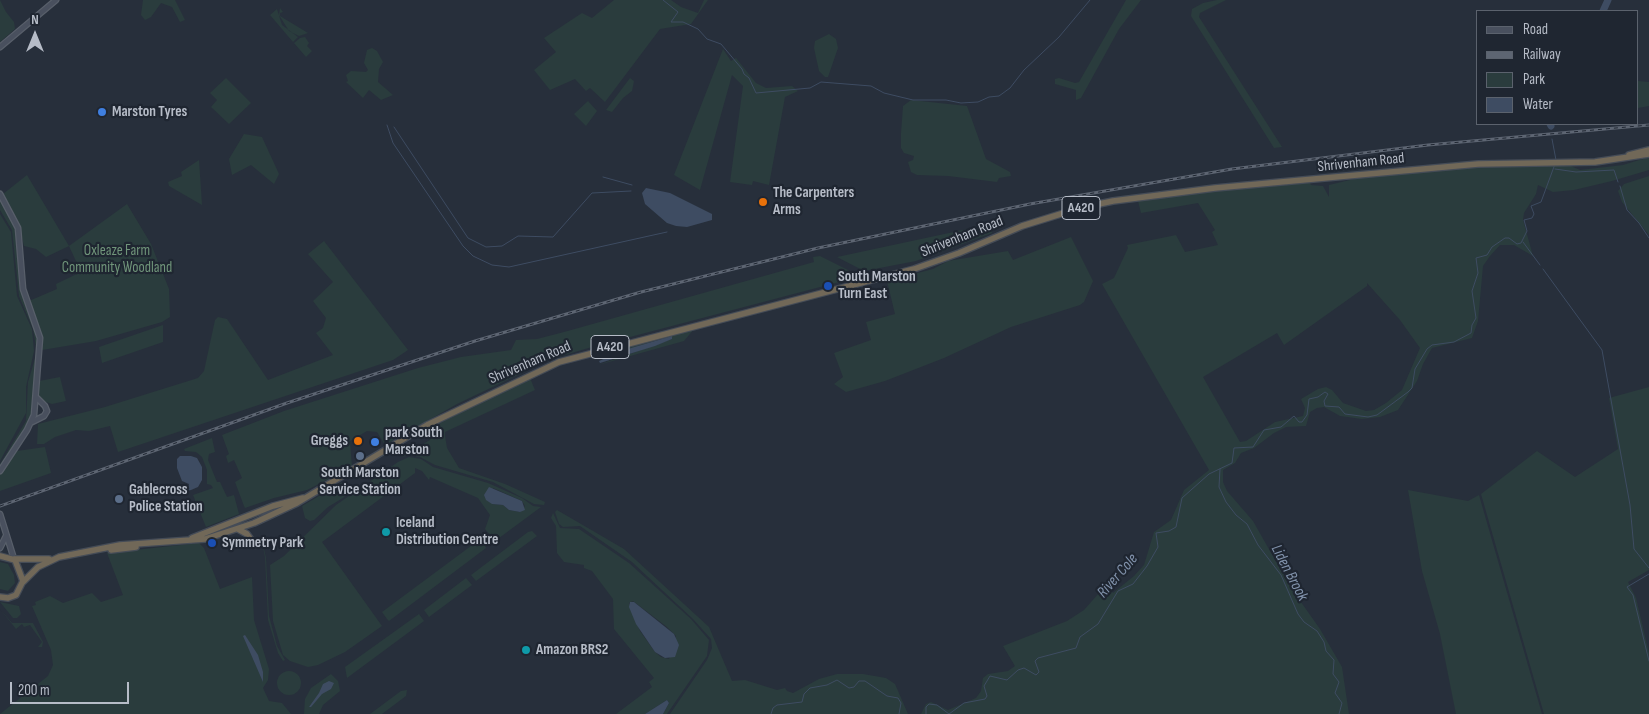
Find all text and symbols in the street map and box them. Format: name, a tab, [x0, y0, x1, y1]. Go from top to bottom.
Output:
north arrow	[10, 10, 60, 60]
legend	[1476, 10, 1639, 125]
text: N	[31, 11, 39, 28]
text: Road	[1523, 20, 1548, 39]
text: Railway	[1523, 45, 1561, 64]
text: Park	[1523, 70, 1545, 89]
text: Water	[1523, 95, 1553, 114]
place label: Marston Tyres	[112, 103, 187, 121]
marker: Marston Tyres	[96, 106, 108, 118]
street label: Shrivenham Road	[1317, 149, 1405, 177]
place label: The Carpenters Arms	[773, 184, 854, 219]
marker: The Carpenters Arms	[757, 196, 769, 208]
road number: A420	[1062, 197, 1100, 220]
street label: Shrivenham Road	[918, 212, 1006, 262]
park label: Oxleaze Farm Community Woodland	[62, 242, 172, 277]
place label: South Marston Turn East	[838, 268, 916, 303]
marker: South Marston Turn East	[822, 280, 834, 292]
road number: A420	[591, 336, 629, 358]
street label: Shrivenham Road	[486, 338, 574, 388]
place label: park South Marston	[385, 424, 442, 459]
place label: Greggs	[311, 432, 348, 450]
marker: Greggs	[352, 435, 364, 447]
marker: park South Marston	[369, 436, 381, 448]
marker: South Marston Service Station	[354, 450, 366, 462]
place label: South Marston Service Station	[319, 464, 401, 499]
place label: Gablecross Police Station	[129, 481, 203, 516]
marker: Gablecross Police Station	[113, 493, 125, 505]
place label: Iceland Distribution Centre	[396, 514, 498, 549]
marker: Iceland Distribution Centre	[380, 526, 392, 538]
place label: Symmetry Park	[222, 534, 303, 552]
marker: Symmetry Park	[206, 537, 218, 549]
water label: Liden Brook	[1266, 542, 1312, 604]
water label: River Cole	[1094, 550, 1142, 602]
place label: Amazon BRS2	[536, 641, 608, 659]
marker: Amazon BRS2	[520, 644, 532, 656]
scale bar	[12, 672, 131, 704]
text: 200 m	[18, 681, 50, 700]

